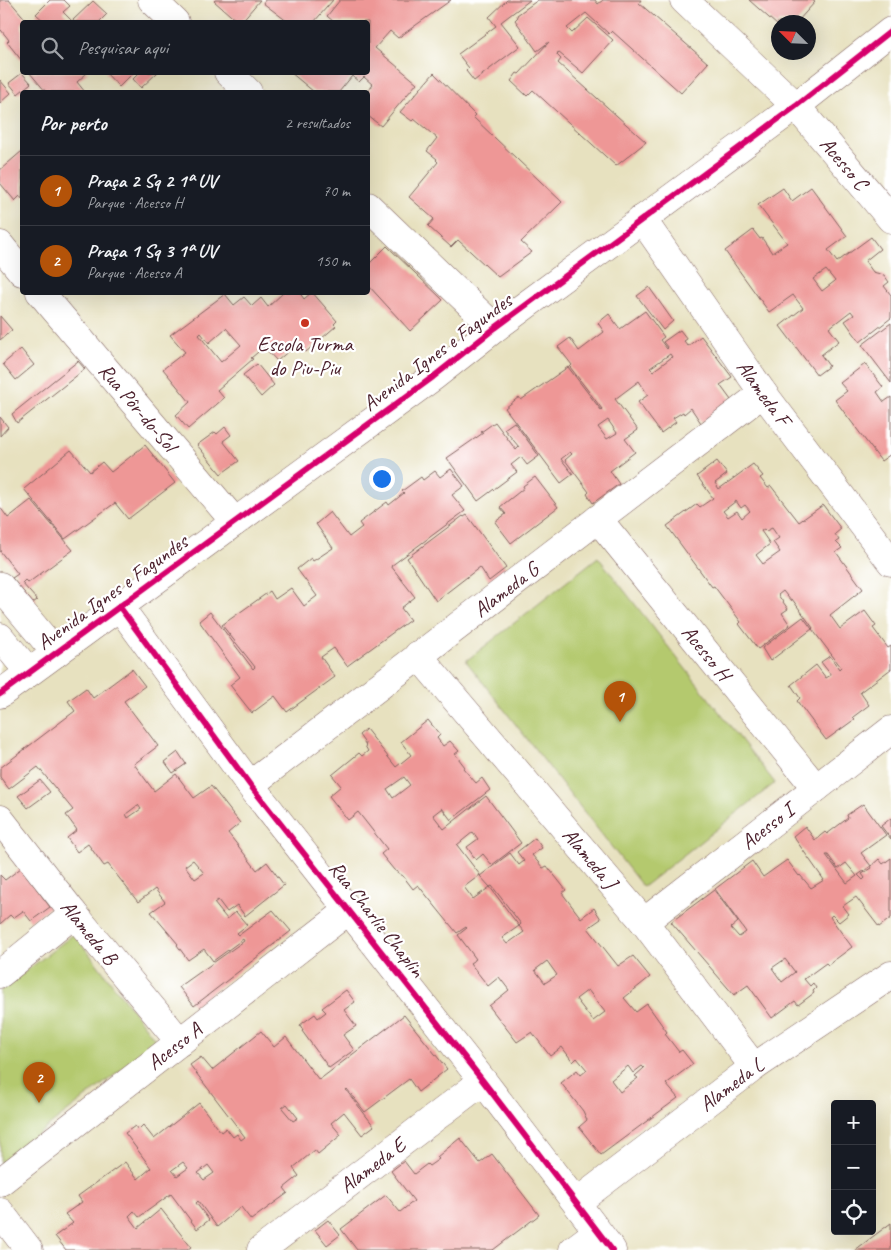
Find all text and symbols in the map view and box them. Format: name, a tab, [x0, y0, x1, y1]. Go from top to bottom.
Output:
north arrow	[771, 15, 816, 60]
search box	[20, 20, 370, 75]
icon: search	[38, 34, 66, 62]
text: Pesquisar aqui	[78, 36, 168, 60]
text: Por perto	[40, 110, 107, 136]
text: 2 resultados	[285, 113, 350, 133]
street label: Acesso C	[814, 131, 875, 197]
text: Praça 2 Sq 2 1ª UV	[87, 169, 216, 193]
text: 1	[52, 181, 60, 201]
text: 70 m	[323, 181, 350, 201]
text: Parque · Acesso H	[87, 193, 183, 213]
text: Praça 1 Sq 3 1ª UV	[87, 239, 216, 263]
text: 2	[52, 251, 60, 271]
text: 150 m	[316, 251, 350, 271]
text: Parque · Acesso A	[87, 263, 182, 283]
street label: Avenida Ignes e Fagundes	[357, 286, 518, 417]
marker: Escola Turma do Piu-Piu	[299, 317, 311, 329]
place label: Escola Turma do Piu-Piu	[257, 331, 355, 381]
street label: Alameda F	[731, 355, 799, 434]
street label: Rua Pôr-do-Sol	[93, 358, 184, 459]
your location	[369, 466, 395, 492]
street label: Avenida Ignes e Fagundes	[32, 527, 194, 655]
street label: Alameda G	[468, 555, 546, 623]
street label: Acesso H	[676, 620, 738, 688]
pin: 1	[604, 681, 636, 722]
street label: Acesso I	[735, 795, 802, 855]
street label: Alameda J	[557, 822, 625, 896]
street label: Rua Charlie Chaplin	[324, 856, 431, 983]
street label: Alameda B	[55, 895, 125, 971]
street label: Acesso A	[142, 1016, 208, 1076]
street label: Alameda L	[694, 1051, 769, 1117]
pin: 2	[23, 1062, 55, 1103]
map controls	[831, 1100, 876, 1235]
button: +	[831, 1100, 876, 1145]
street label: Alameda E	[334, 1130, 413, 1199]
button: −	[831, 1145, 876, 1190]
button: locate	[831, 1190, 876, 1235]

